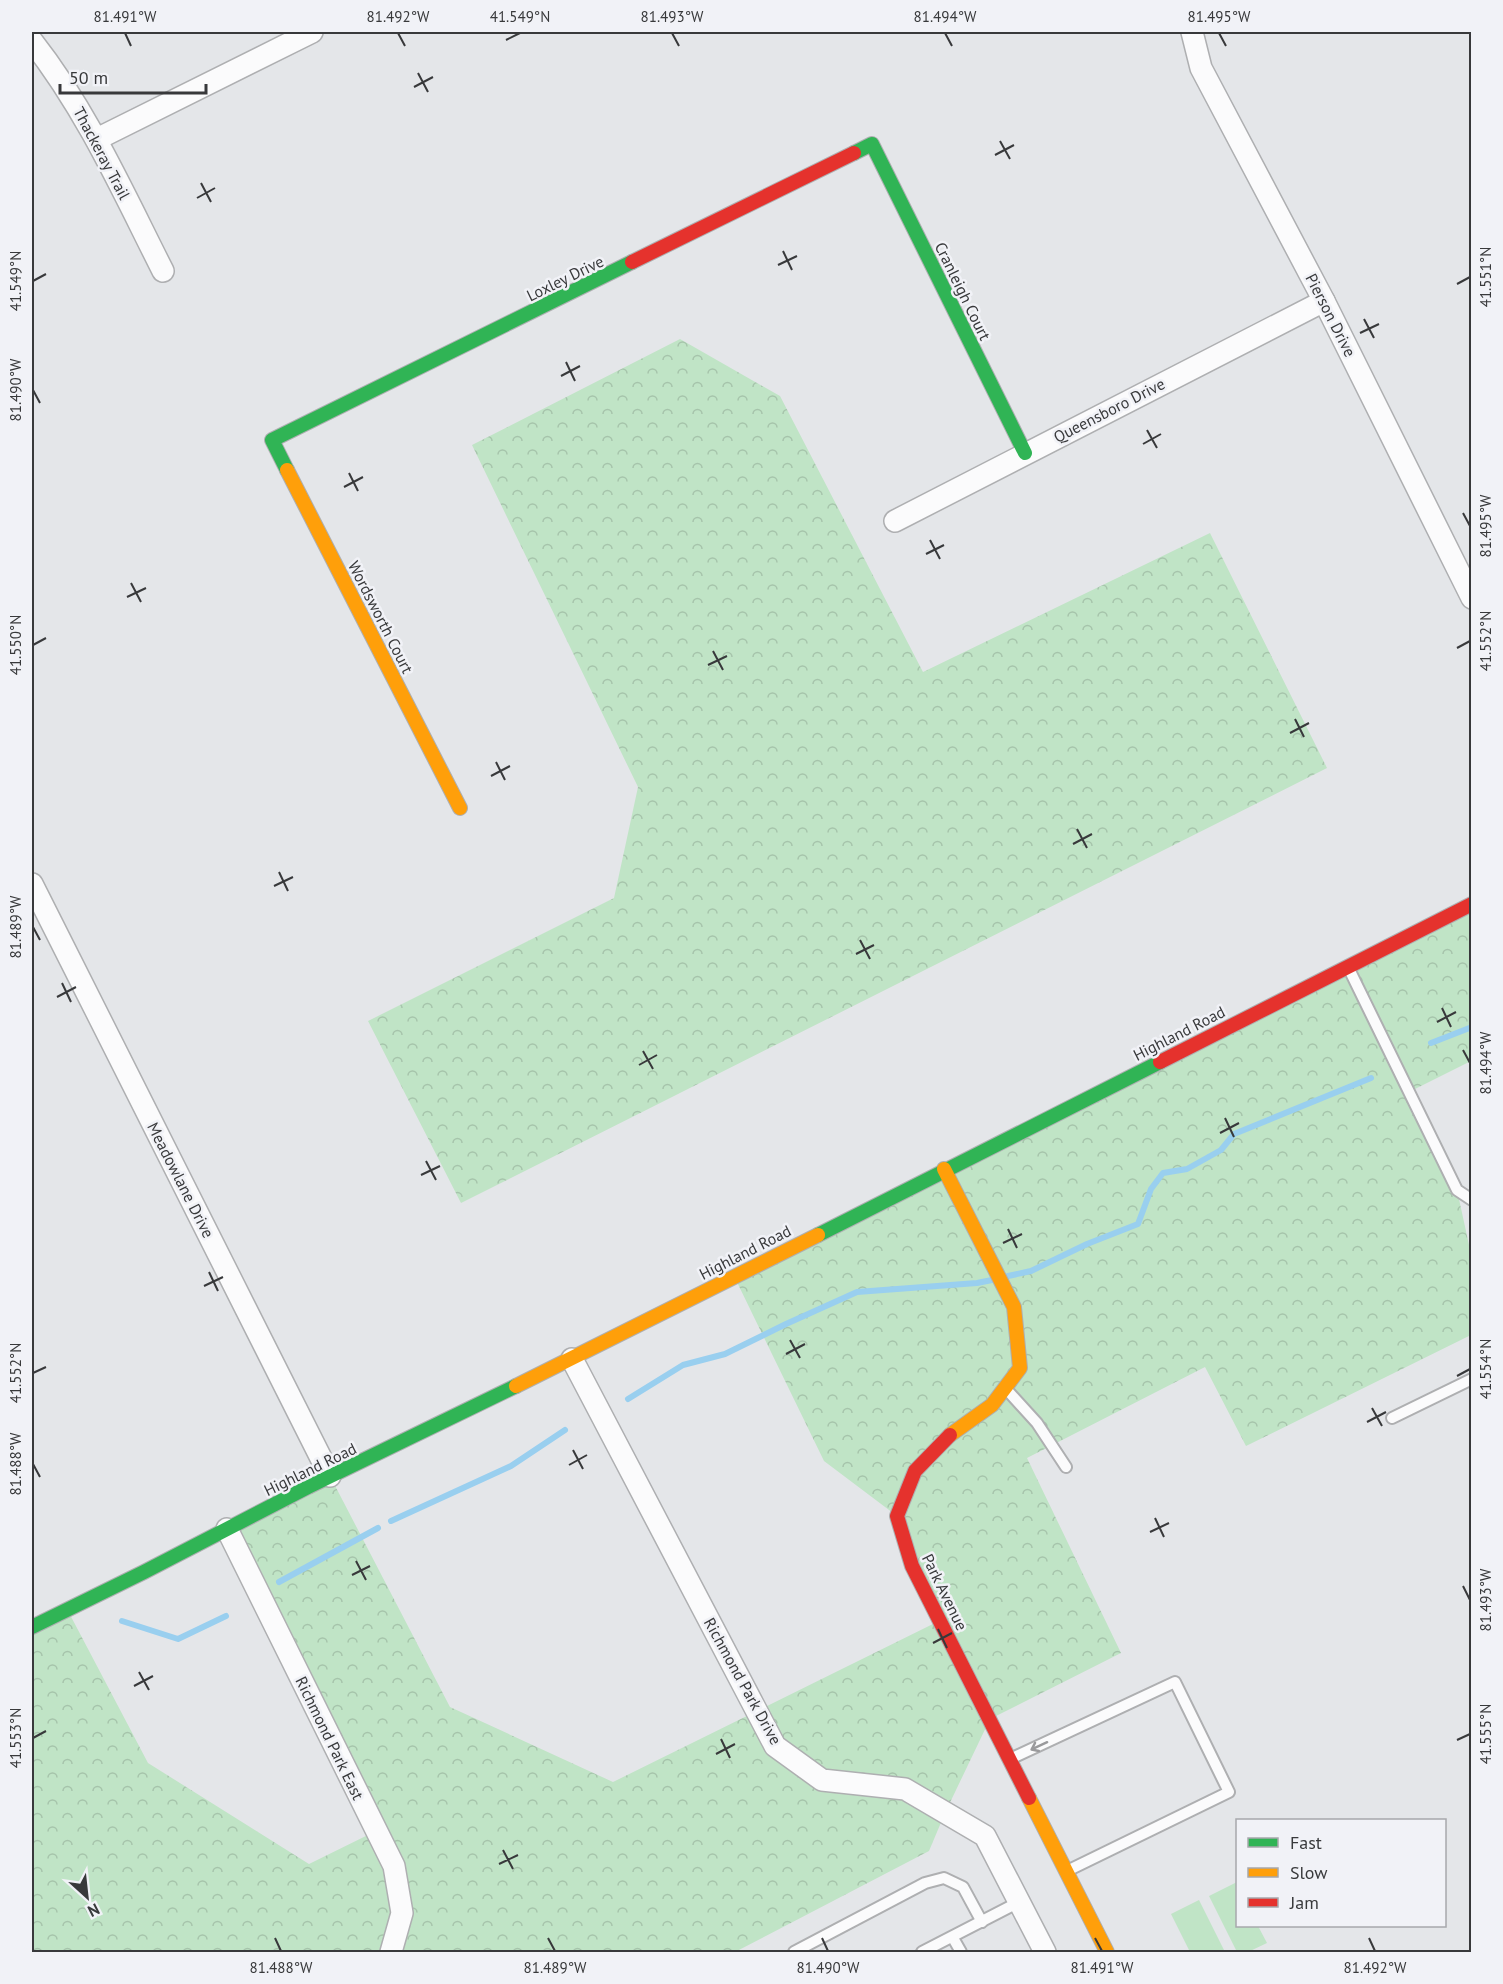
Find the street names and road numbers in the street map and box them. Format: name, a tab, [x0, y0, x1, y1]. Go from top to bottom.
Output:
street label: Thackeray Trail	[69, 103, 135, 203]
street label: Cranleigh Court	[931, 239, 996, 344]
street label: Loxley Drive	[523, 251, 607, 305]
street label: Pierson Drive	[1301, 270, 1361, 360]
street label: Queensboro Drive	[1050, 373, 1168, 447]
street label: Wordsworth Court	[344, 557, 418, 677]
street label: Highland Road	[1130, 1001, 1228, 1065]
street label: Meadowlane Drive	[143, 1119, 219, 1241]
street label: Highland Road	[696, 1220, 794, 1284]
street label: Highland Road	[260, 1438, 360, 1500]
street label: Park Avenue	[918, 1550, 972, 1634]
street label: Richmond Park Drive	[700, 1614, 786, 1748]
street label: Richmond Park East	[291, 1673, 369, 1804]

